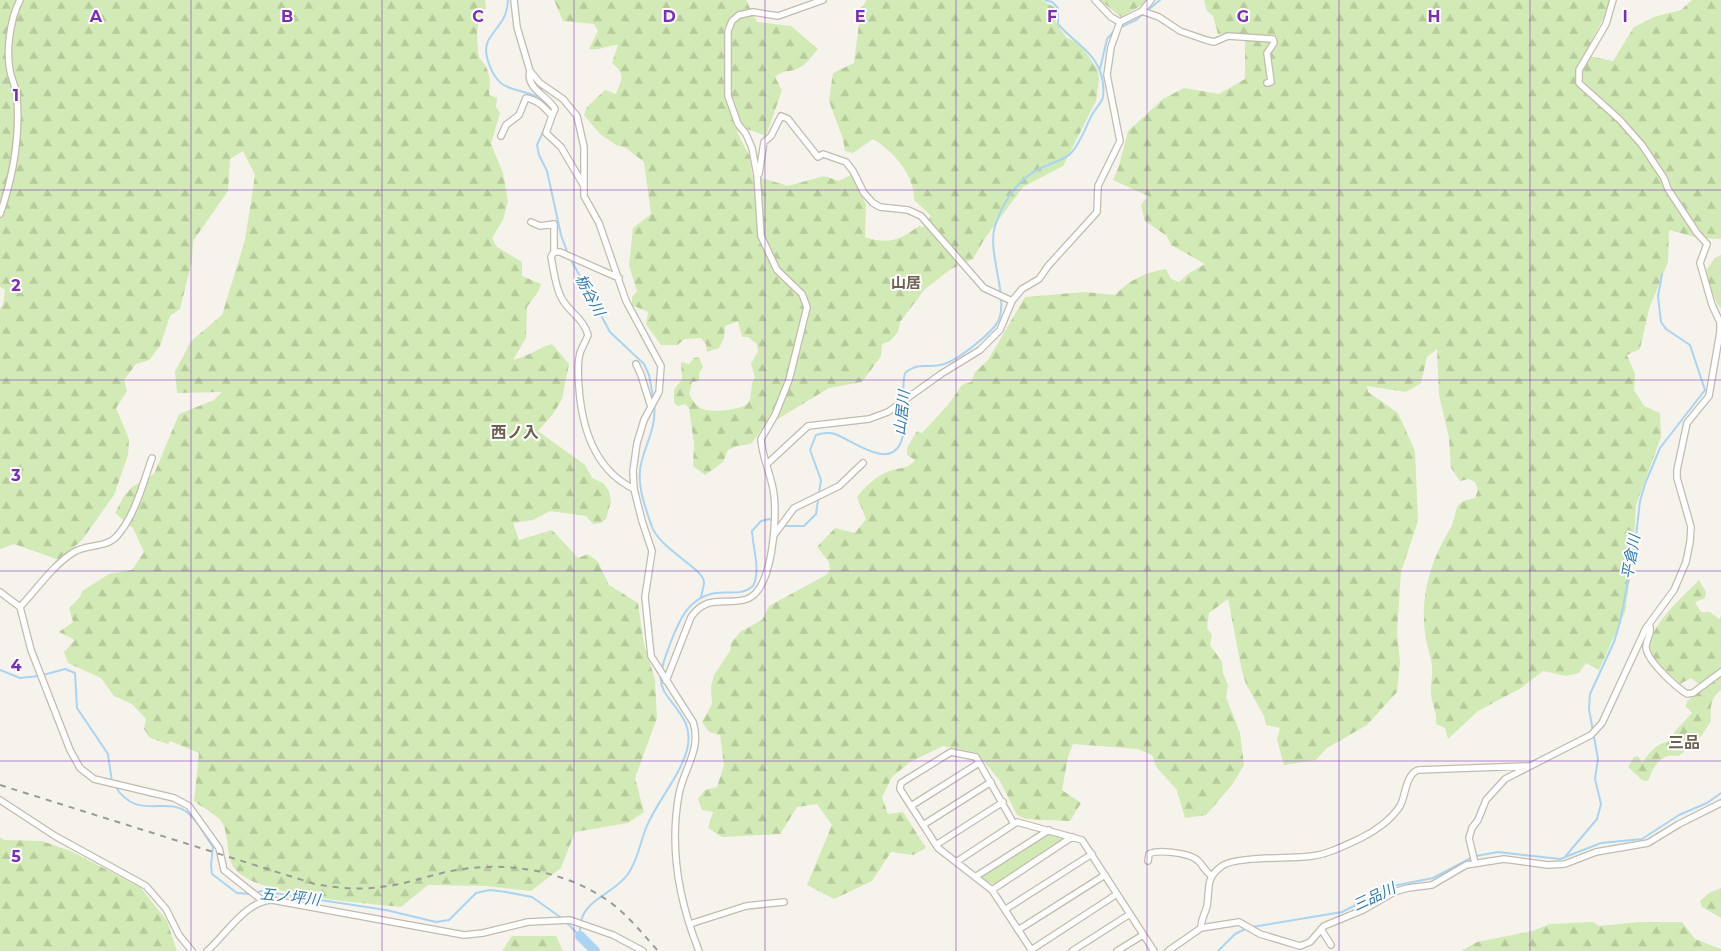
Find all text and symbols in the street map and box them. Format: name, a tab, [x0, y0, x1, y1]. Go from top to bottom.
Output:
text: A	[89, 7, 103, 26]
text: B	[281, 7, 293, 26]
text: C	[472, 7, 484, 26]
text: D	[662, 7, 676, 26]
text: E	[855, 7, 865, 26]
text: F	[1047, 7, 1057, 26]
text: G	[1237, 7, 1249, 26]
text: H	[1428, 7, 1440, 26]
text: I	[1622, 7, 1628, 26]
text: 1	[13, 86, 19, 105]
water label: 栃谷川	[571, 270, 610, 321]
district label: 山居	[891, 273, 921, 292]
text: 2	[11, 276, 21, 295]
water label: 山居川	[890, 388, 914, 436]
district label: 西ノ入	[491, 423, 539, 442]
text: 3	[10, 466, 21, 485]
water label: 平倉川	[1617, 531, 1644, 581]
text: 4	[10, 656, 22, 675]
district label: 三品	[1668, 733, 1700, 752]
text: 5	[11, 847, 21, 866]
water label: 三品川	[1349, 878, 1400, 915]
water label: 五ノ坪川	[259, 884, 323, 909]

